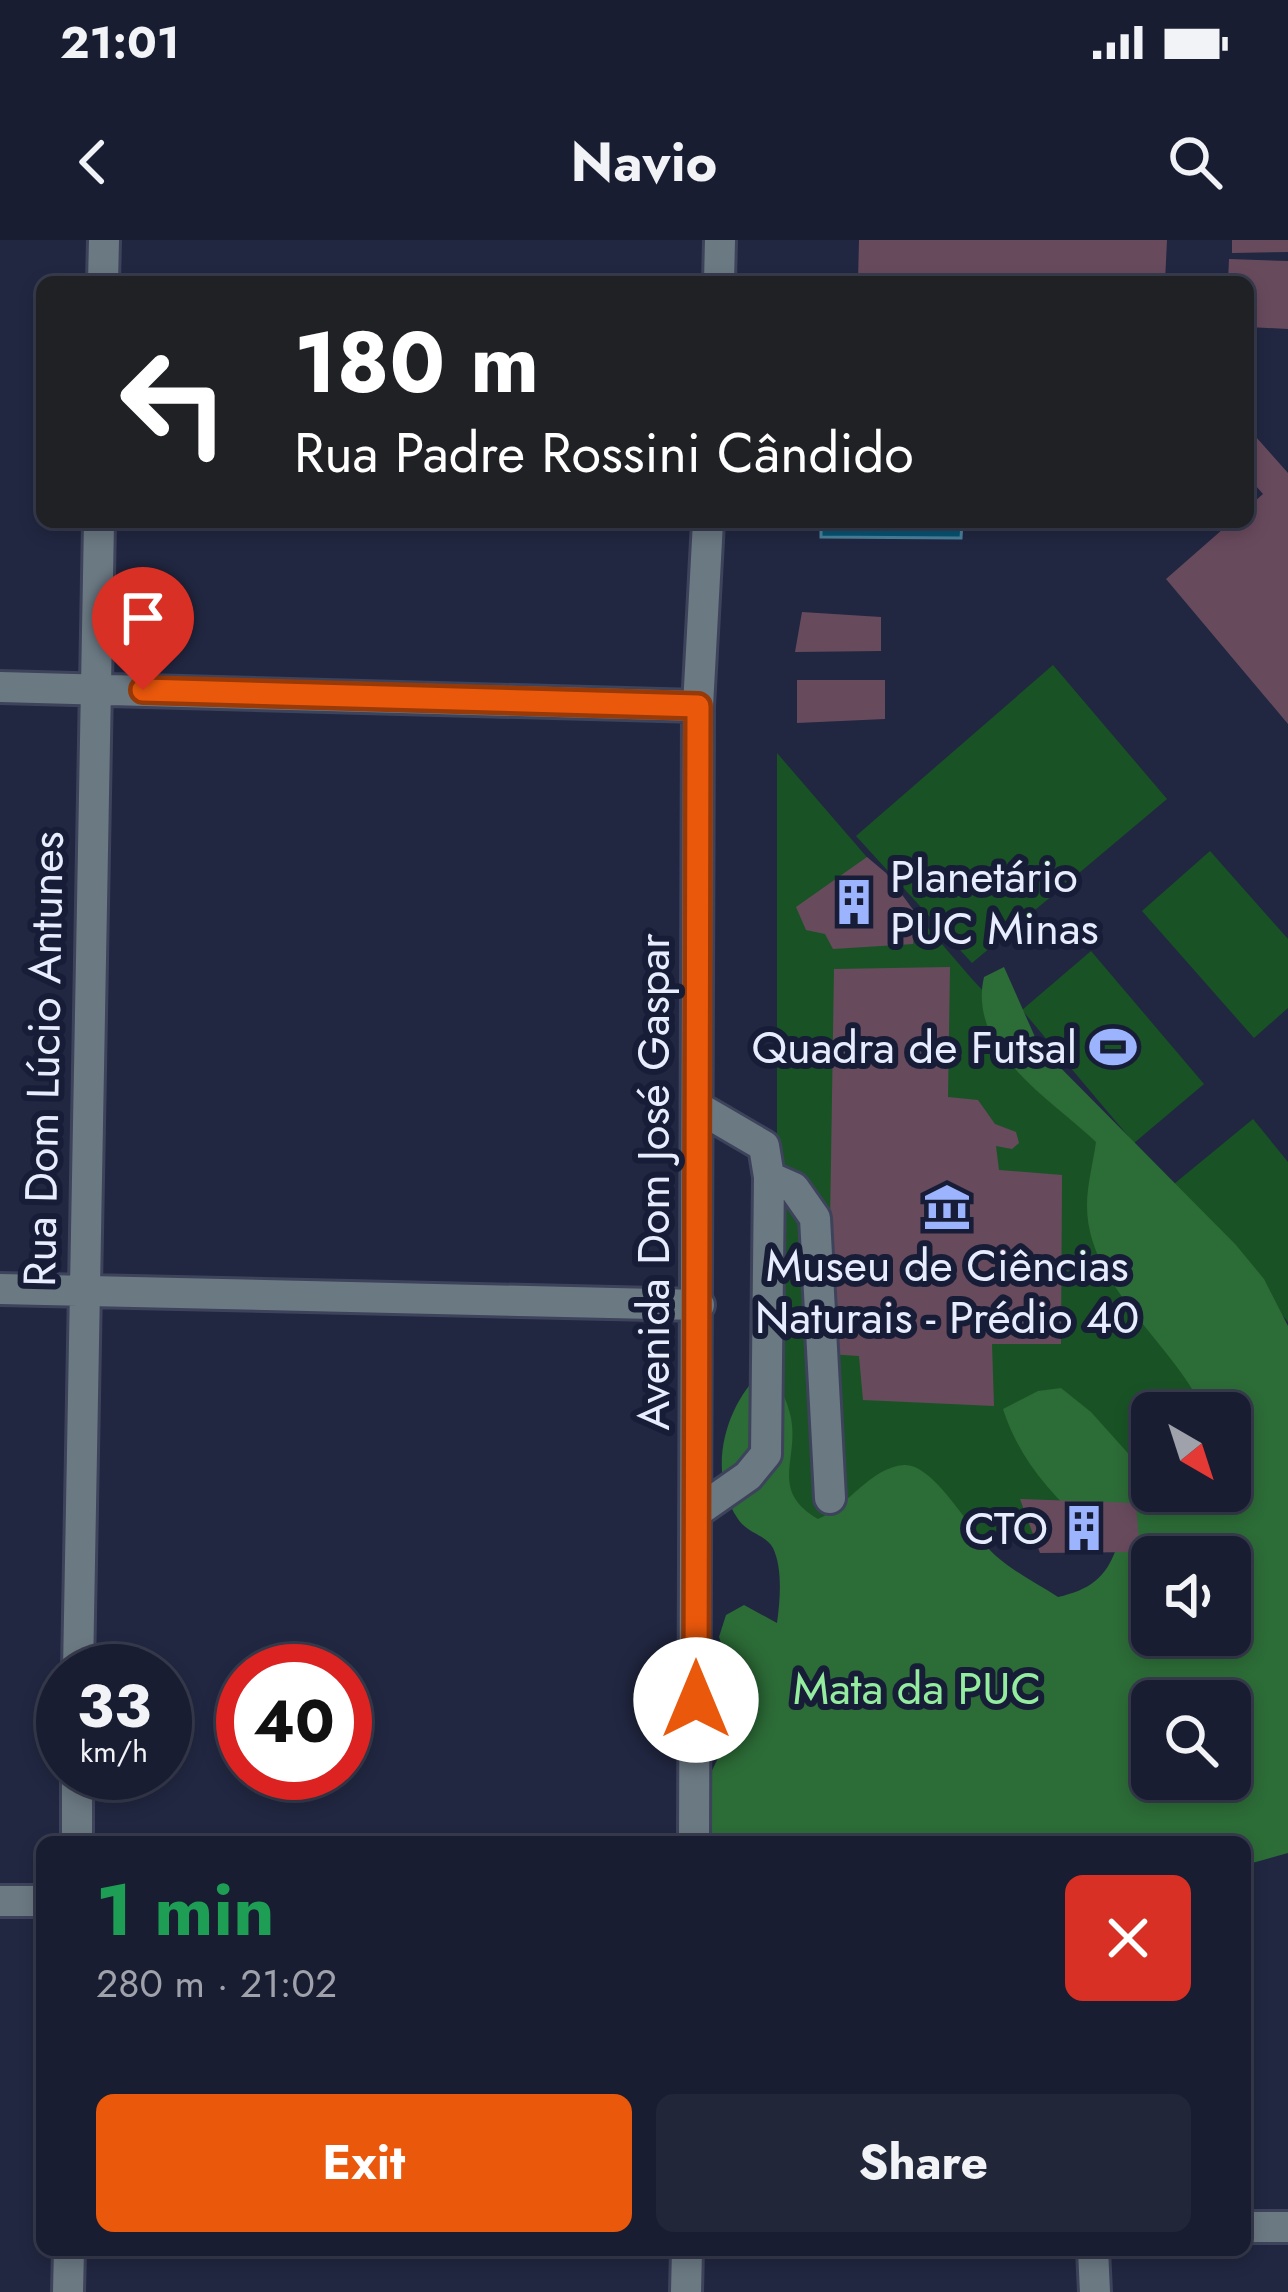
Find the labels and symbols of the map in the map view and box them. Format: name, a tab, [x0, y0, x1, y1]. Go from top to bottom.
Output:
pin	[92, 567, 194, 690]
street label: Rua Dom Lúcio Antunes	[7, 831, 80, 1287]
place label: Planetário PUC Minas	[890, 844, 1099, 961]
building icon: Planetário PUC Minas	[829, 877, 879, 927]
street label: Avenida Dom José Gaspar	[621, 933, 686, 1431]
place label: Quadra de Futsal	[751, 1015, 1077, 1080]
sports icon: Quadra de Futsal	[1088, 1022, 1138, 1072]
museum icon: Museu de Ciências Naturais - Prédio 40	[922, 1182, 972, 1232]
place label: Museu de Ciências Naturais - Prédio 40	[755, 1233, 1139, 1350]
north arrow	[1131, 1392, 1251, 1512]
place label: CTO	[964, 1496, 1048, 1561]
building icon: CTO	[1059, 1503, 1109, 1553]
position arrow	[633, 1637, 759, 1763]
speed limit sign: 40	[216, 1644, 372, 1800]
park label: Mata da PUC	[793, 1656, 1041, 1721]

